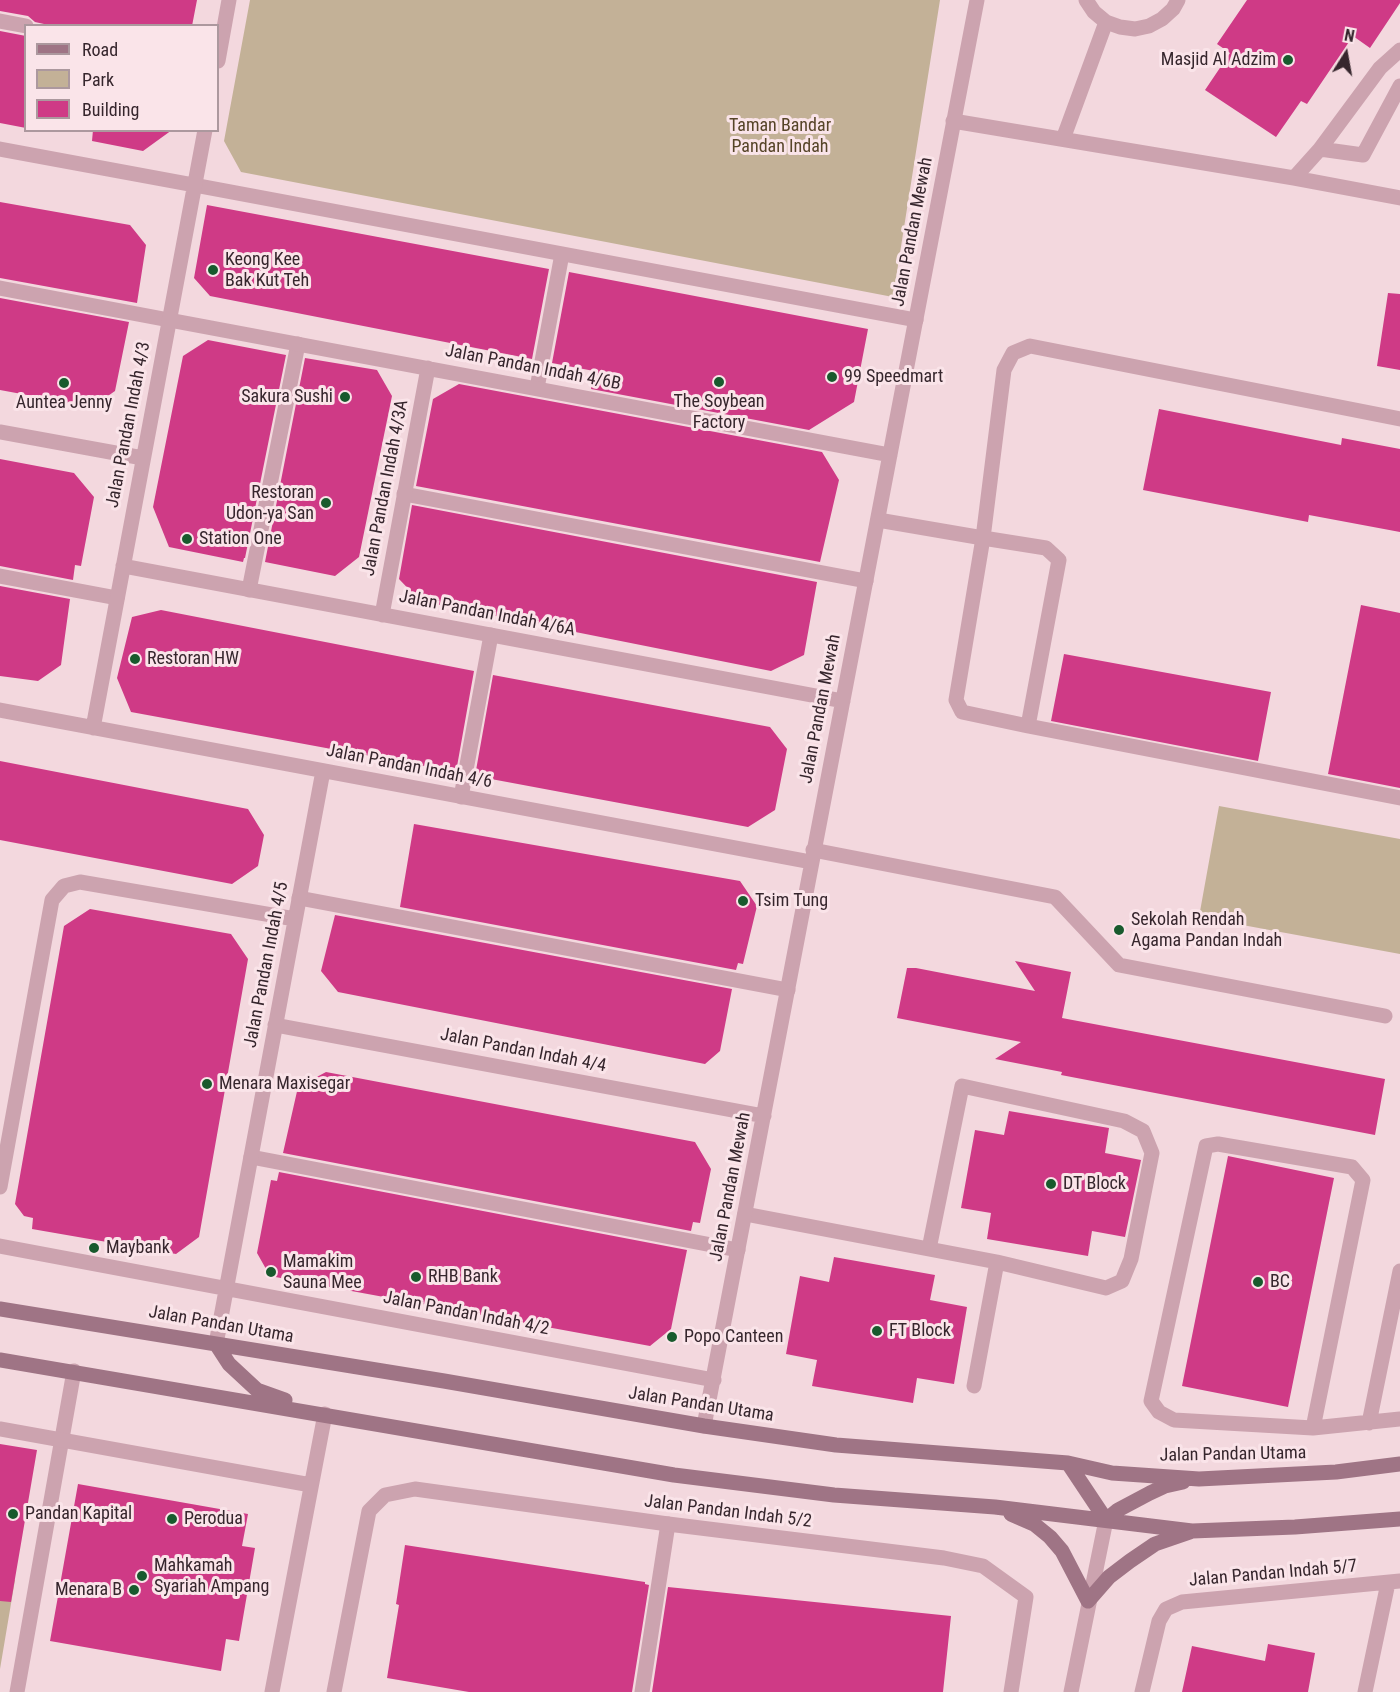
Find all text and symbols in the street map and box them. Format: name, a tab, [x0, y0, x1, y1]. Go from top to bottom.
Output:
legend	[24, 24, 219, 132]
north arrow	[1316, 24, 1376, 84]
text: N	[1343, 26, 1356, 46]
text: Road	[82, 39, 118, 60]
place label: Masjid Al Adzim	[1161, 49, 1276, 71]
marker: Masjid Al Adzim	[1281, 53, 1295, 67]
text: Park	[82, 69, 114, 90]
text: Building	[82, 99, 139, 120]
park label: Taman Bandar Pandan Indah	[729, 115, 831, 158]
street label: Jalan Pandan Mewah	[888, 156, 938, 308]
place label: Keong Kee Bak Kut Teh	[225, 249, 309, 292]
marker: Keong Kee Bak Kut Teh	[206, 263, 220, 277]
street label: Jalan Pandan Indah 4/3	[102, 340, 156, 510]
street label: Jalan Pandan Indah 4/6B	[443, 340, 623, 396]
place label: 99 Speedmart	[844, 366, 943, 388]
marker: 99 Speedmart	[825, 370, 839, 384]
marker: The Soybean Factory	[712, 375, 726, 389]
marker: Auntea Jenny	[57, 376, 71, 390]
place label: Sakura Sushi	[241, 386, 333, 408]
marker: Sakura Sushi	[338, 390, 352, 404]
place label: The Soybean Factory	[673, 391, 765, 434]
place label: Auntea Jenny	[16, 392, 112, 414]
street label: Jalan Pandan Indah 4/3A	[358, 398, 414, 578]
place label: Restoran Udon-ya San	[226, 482, 314, 524]
marker: Restoran Udon-ya San	[319, 496, 333, 510]
place label: Station One	[199, 528, 282, 550]
marker: Station One	[180, 532, 194, 546]
street label: Jalan Pandan Indah 4/6A	[397, 586, 577, 642]
street label: Jalan Pandan Mewah	[796, 633, 846, 785]
place label: Restoran HW	[147, 648, 239, 670]
marker: Restoran HW	[128, 652, 142, 666]
street label: Jalan Pandan Indah 4/6	[324, 740, 494, 794]
street label: Jalan Pandan Indah 4/5	[240, 880, 294, 1050]
place label: Tsim Tung	[755, 890, 828, 912]
marker: Tsim Tung	[736, 894, 750, 908]
place label: Sekolah Rendah Agama Pandan Indah	[1131, 909, 1282, 952]
marker: Sekolah Rendah Agama Pandan Indah	[1112, 923, 1126, 937]
street label: Jalan Pandan Indah 4/4	[438, 1024, 608, 1078]
place label: Menara Maxisegar	[219, 1073, 350, 1095]
marker: Menara Maxisegar	[200, 1077, 214, 1091]
street label: Jalan Pandan Mewah	[706, 1111, 756, 1263]
place label: DT Block	[1063, 1173, 1126, 1195]
marker: DT Block	[1044, 1177, 1058, 1191]
place label: Maybank	[106, 1237, 170, 1259]
marker: Maybank	[87, 1241, 101, 1255]
place label: Mamakim Sauna Mee	[283, 1251, 362, 1294]
marker: Mamakim Sauna Mee	[264, 1265, 278, 1279]
place label: RHB Bank	[428, 1266, 498, 1288]
marker: RHB Bank	[409, 1270, 423, 1284]
place label: BC	[1270, 1271, 1290, 1293]
marker: BC	[1251, 1275, 1265, 1289]
street label: Jalan Pandan Indah 4/2	[381, 1287, 551, 1341]
street label: Jalan Pandan Utama	[147, 1302, 295, 1348]
place label: FT Block	[889, 1320, 951, 1342]
marker: FT Block	[870, 1324, 884, 1338]
place label: Popo Canteen	[684, 1326, 783, 1348]
marker: Popo Canteen	[665, 1330, 679, 1344]
street label: Jalan Pandan Utama	[627, 1383, 775, 1427]
street label: Jalan Pandan Utama	[1159, 1443, 1307, 1467]
street label: Jalan Pandan Indah 5/2	[643, 1491, 813, 1533]
place label: Pandan Kapital	[25, 1503, 132, 1525]
marker: Pandan Kapital	[6, 1507, 20, 1521]
place label: Perodua	[184, 1508, 243, 1530]
marker: Perodua	[165, 1512, 179, 1526]
place label: Mahkamah Syariah Ampang	[154, 1555, 269, 1598]
street label: Jalan Pandan Indah 5/7	[1188, 1556, 1358, 1592]
marker: Mahkamah Syariah Ampang	[135, 1569, 149, 1583]
place label: Menara B	[55, 1579, 122, 1601]
marker: Menara B	[127, 1583, 141, 1597]

